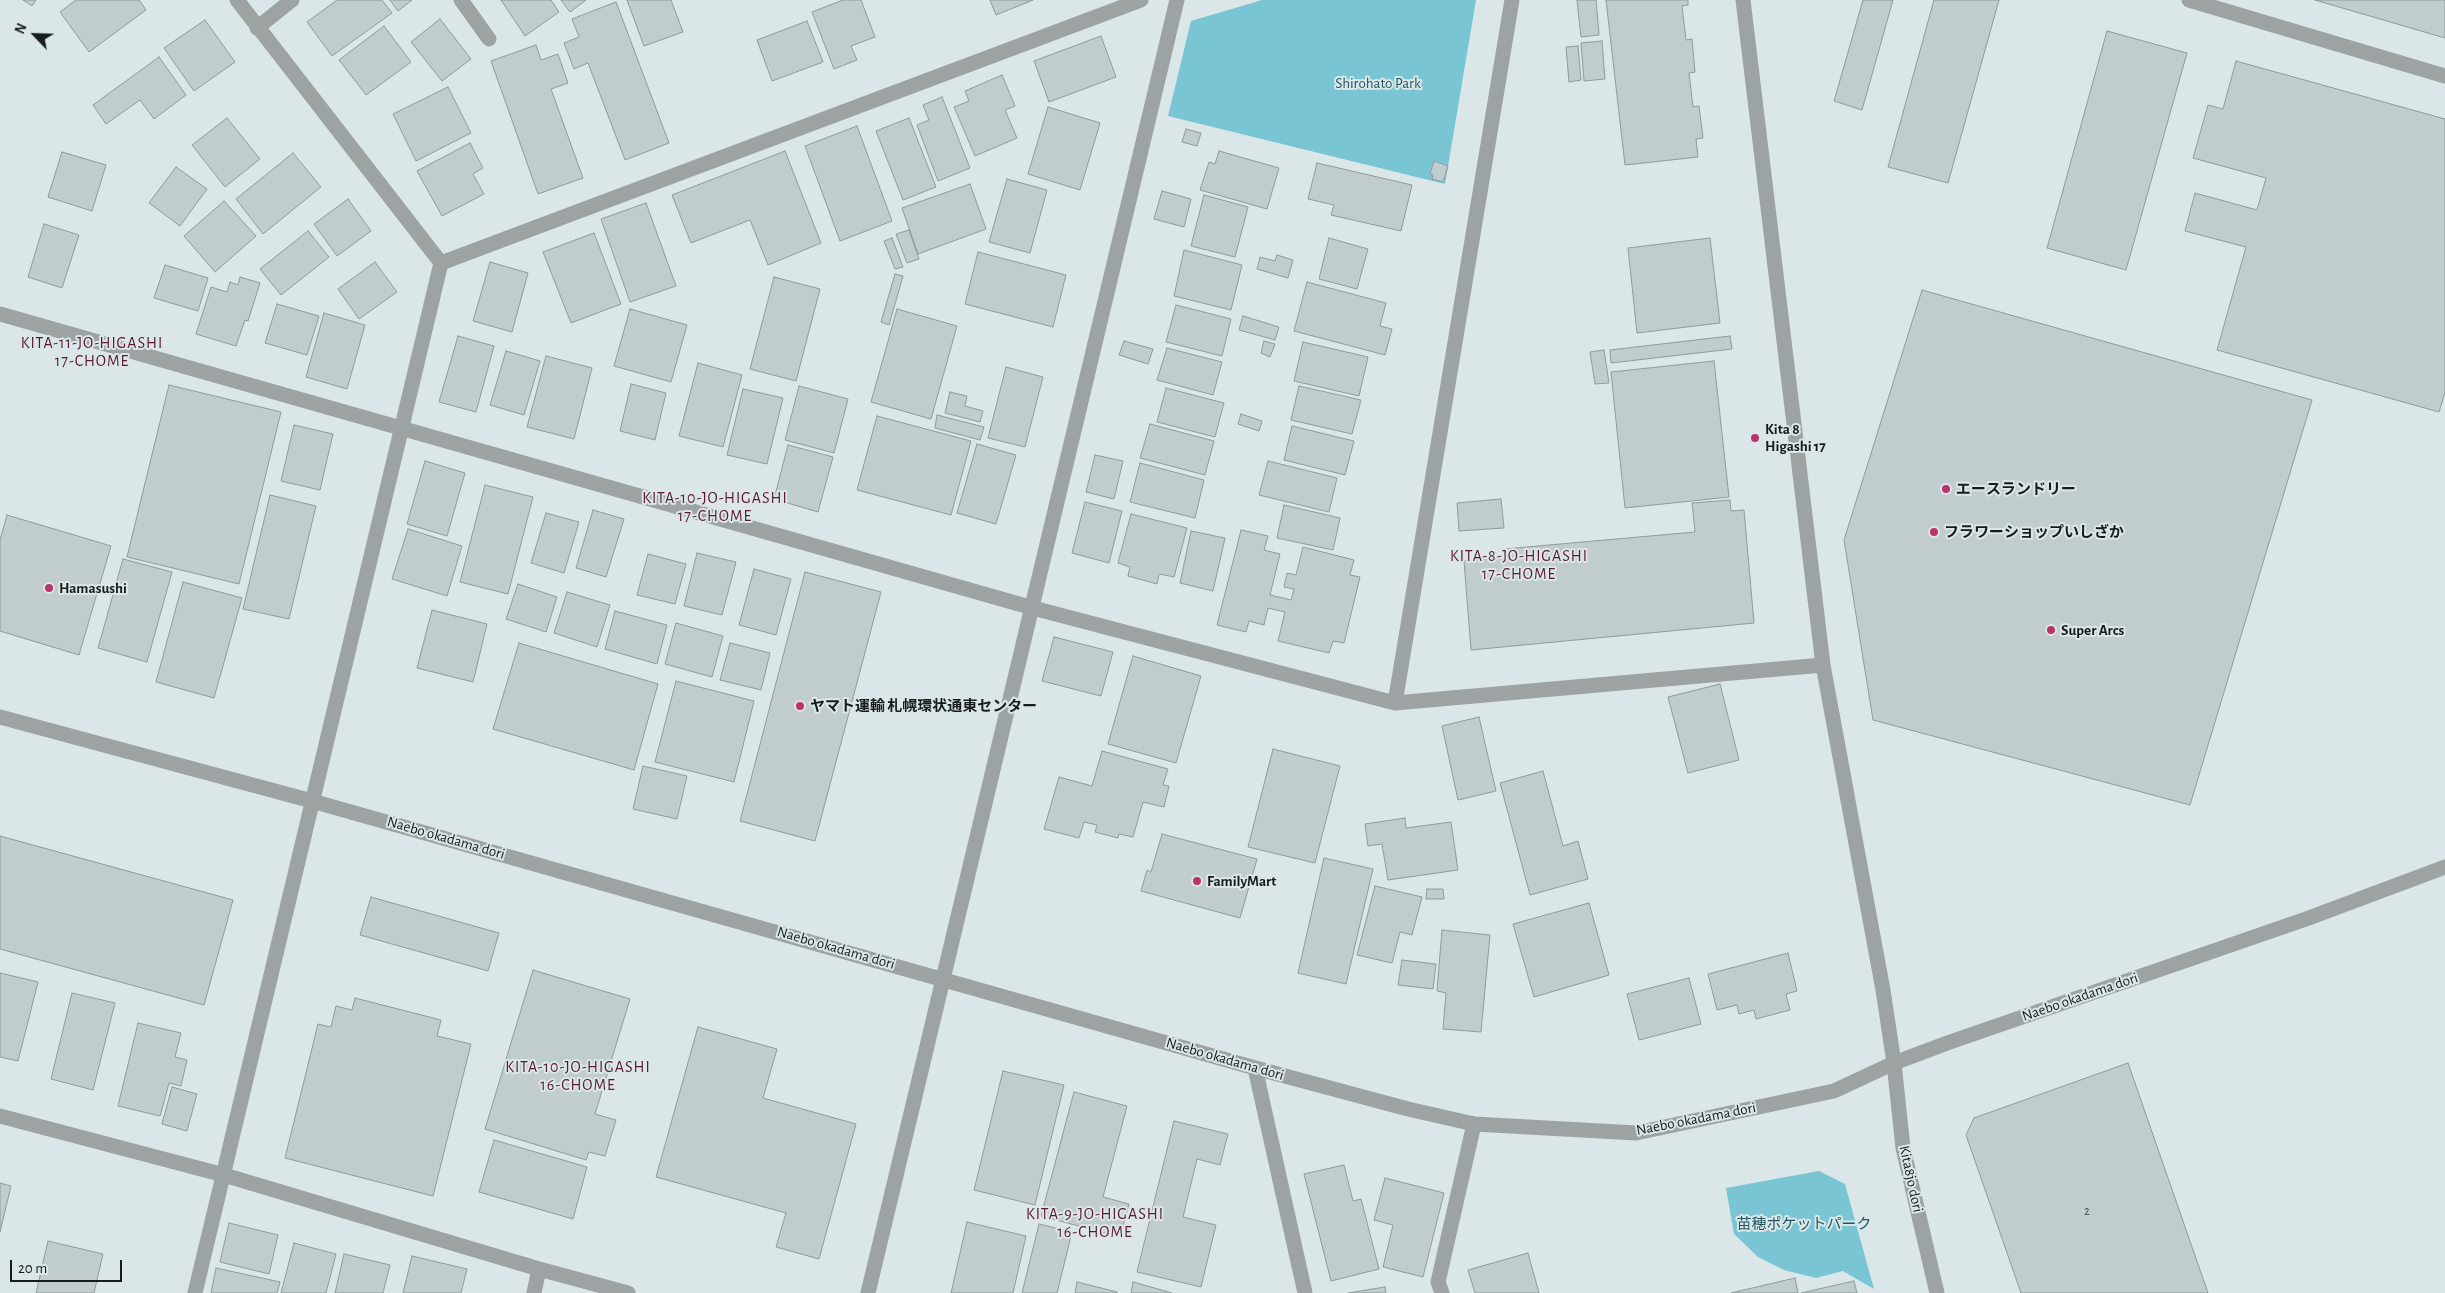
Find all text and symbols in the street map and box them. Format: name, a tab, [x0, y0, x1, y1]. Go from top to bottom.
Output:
north arrow	[10, 10, 60, 60]
text: N	[13, 22, 30, 36]
park label: Shirohato Park	[1335, 74, 1421, 92]
district label: KITA-11-JO-HIGASHI 17-CHOME	[19, 333, 165, 371]
place label: Kita 8 Higashi 17	[1765, 420, 1826, 455]
marker: Kita 8 Higashi 17	[1749, 432, 1761, 444]
place label: エースランドリー	[1956, 480, 2076, 498]
marker: エースランドリー	[1940, 483, 1952, 495]
district label: KITA-10-JO-HIGASHI 17-CHOME	[640, 488, 790, 526]
place label: フラワーショップいしざか	[1944, 523, 2124, 541]
marker: フラワーショップいしざか	[1928, 526, 1940, 538]
district label: KITA-8-JO-HIGASHI 17-CHOME	[1448, 546, 1590, 584]
place label: Hamasushi	[59, 579, 127, 597]
marker: Hamasushi	[43, 582, 55, 594]
place label: Super Arcs	[2061, 621, 2124, 639]
marker: Super Arcs	[2045, 624, 2057, 636]
place label: ヤマト運輸 札幌環状通東センター	[810, 697, 1037, 715]
marker: ヤマト運輸 札幌環状通東センター	[794, 700, 806, 712]
street label: Naebo okadama dori	[385, 813, 507, 863]
place label: FamilyMart	[1207, 872, 1276, 890]
marker: FamilyMart	[1191, 875, 1203, 887]
street label: Naebo okadama dori	[775, 923, 897, 973]
street label: Naebo okadama dori	[2020, 969, 2140, 1025]
street label: Naebo okadama dori	[1164, 1034, 1286, 1084]
district label: KITA-10-JO-HIGASHI 16-CHOME	[503, 1057, 653, 1095]
street label: Naebo okadama dori	[1635, 1099, 1757, 1139]
street label: Kita8jo dori	[1895, 1144, 1927, 1214]
district label: KITA-9-JO-HIGASHI 16-CHOME	[1024, 1204, 1166, 1242]
house number: 2	[2084, 1204, 2090, 1218]
park label: 苗穂ポケットパーク	[1737, 1215, 1871, 1233]
scale bar	[12, 1250, 125, 1282]
text: 20 m	[18, 1261, 47, 1276]

